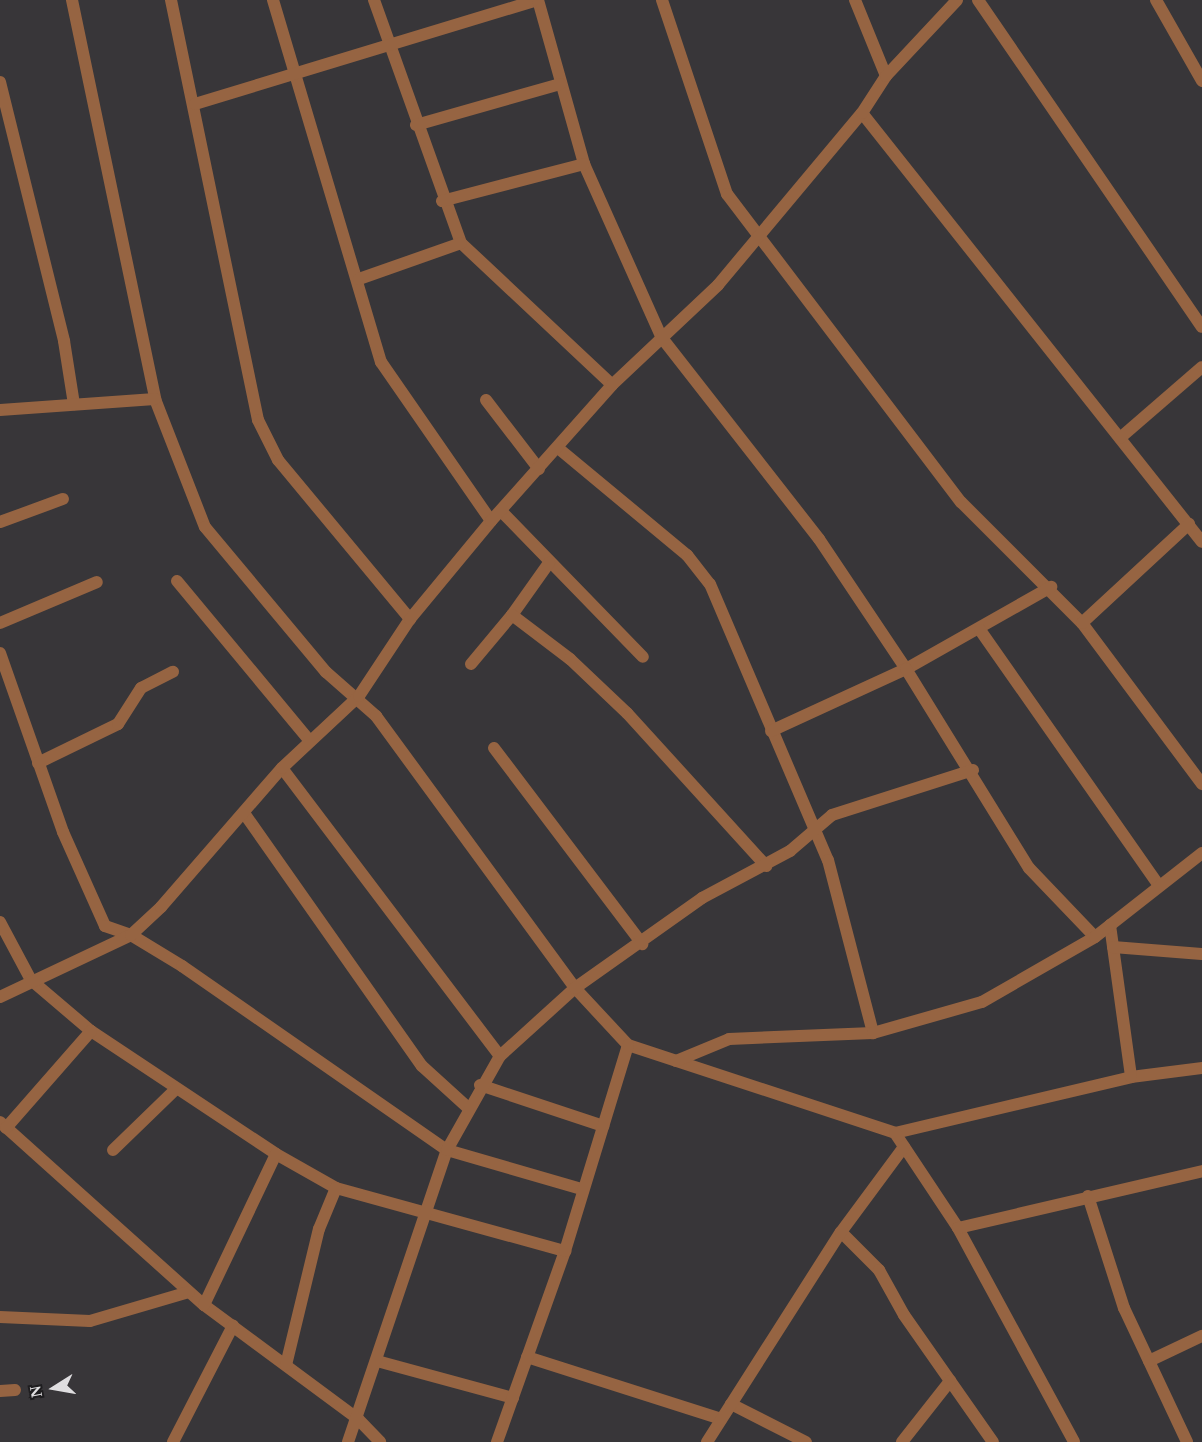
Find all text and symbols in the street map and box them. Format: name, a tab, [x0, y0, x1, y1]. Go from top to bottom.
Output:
north arrow	[24, 1358, 84, 1418]
text: N	[26, 1384, 45, 1399]

